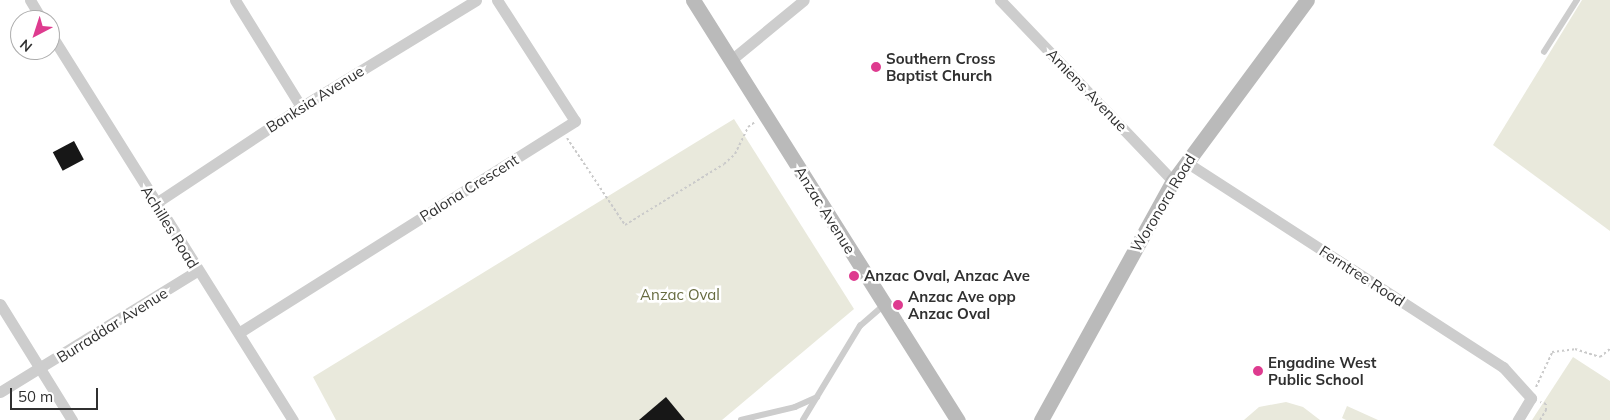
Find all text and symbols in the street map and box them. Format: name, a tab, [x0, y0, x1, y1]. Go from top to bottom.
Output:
north arrow	[10, 10, 60, 60]
text: N	[16, 35, 36, 56]
street label: Amiens Avenue	[1043, 45, 1131, 135]
place label: Southern Cross Baptist Church	[886, 49, 995, 84]
marker: Southern Cross Baptist Church	[870, 61, 882, 73]
street label: Banksia Avenue	[263, 62, 367, 136]
street label: Palona Crescent	[416, 150, 522, 226]
street label: Woronora Road	[1127, 151, 1199, 255]
street label: Anzac Avenue	[791, 163, 859, 257]
street label: Achilles Road	[137, 182, 203, 272]
street label: Ferntree Road	[1316, 242, 1408, 310]
place label: Anzac Oval, Anzac Ave	[864, 267, 1030, 285]
marker: Anzac Oval, Anzac Ave	[848, 270, 860, 282]
street label: Burraddar Avenue	[53, 284, 171, 366]
park label: Anzac Oval	[640, 286, 720, 304]
place label: Anzac Ave opp Anzac Oval	[908, 287, 1016, 322]
marker: Anzac Ave opp Anzac Oval	[892, 299, 904, 311]
place label: Engadine West Public School	[1268, 353, 1376, 388]
marker: Engadine West Public School	[1252, 365, 1264, 377]
scale bar	[12, 378, 100, 410]
text: 50 m	[18, 387, 53, 406]

